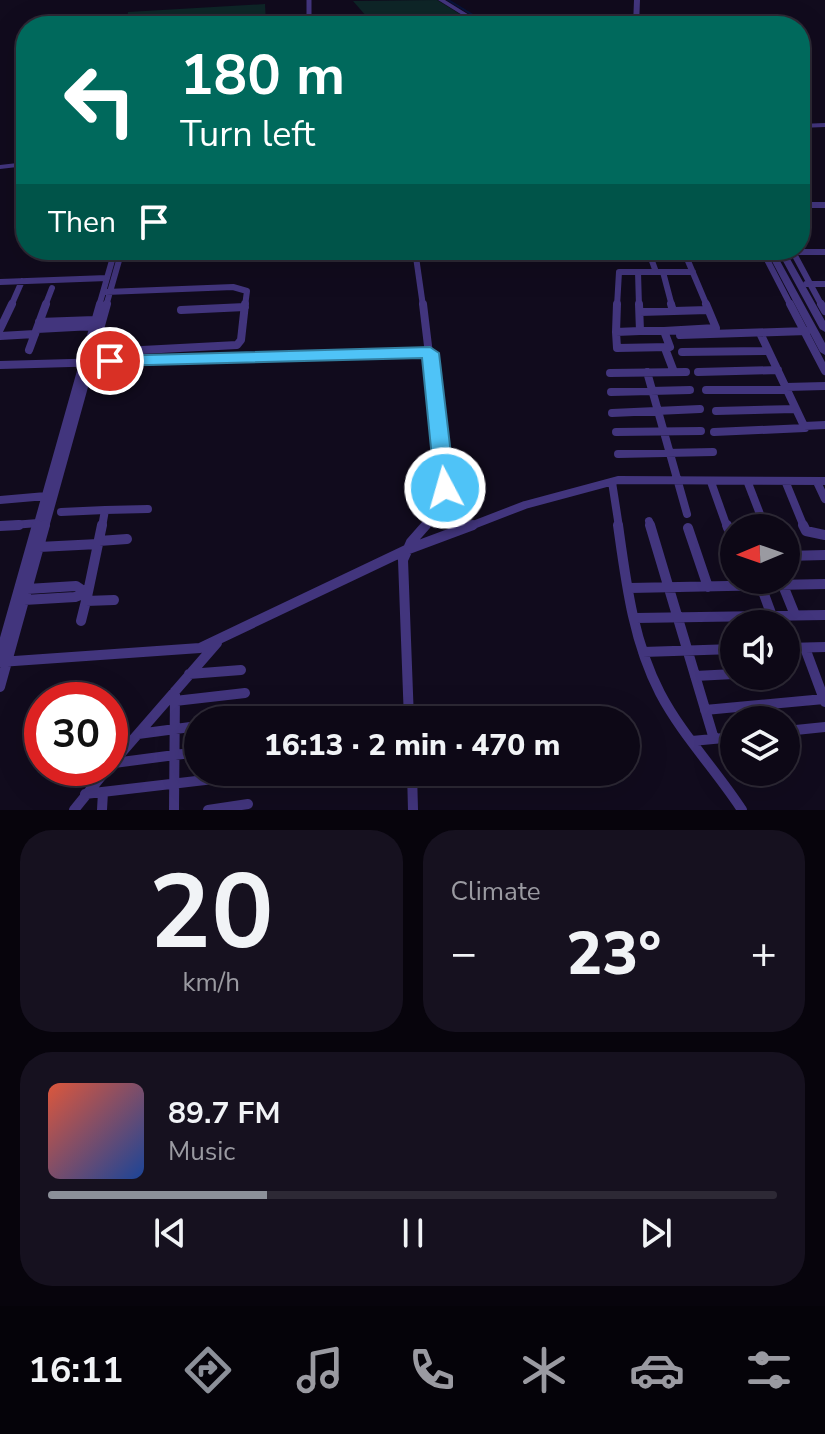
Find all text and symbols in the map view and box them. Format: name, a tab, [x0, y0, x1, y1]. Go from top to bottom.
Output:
text: 180 m	[180, 37, 345, 114]
icon: left	[48, 48, 152, 152]
text: Turn left	[180, 110, 315, 159]
icon: arrive	[132, 200, 176, 244]
text: Then	[48, 202, 116, 243]
pin	[76, 327, 144, 395]
icon: arrive	[88, 339, 132, 383]
position arrow	[403, 446, 487, 530]
north arrow	[720, 514, 800, 594]
map controls	[720, 514, 800, 786]
button: sound	[720, 610, 800, 690]
speed limit sign: 30	[24, 682, 128, 786]
button: layers	[720, 706, 800, 786]
text: 16:13 · 2 min · 470 m	[264, 725, 560, 766]
text: 20	[149, 842, 274, 984]
text: Climate	[451, 874, 541, 909]
text: 23°	[566, 913, 661, 995]
text: −	[451, 924, 477, 984]
text: +	[751, 924, 777, 984]
text: km/h	[183, 965, 240, 1000]
text: 89.7 FM	[168, 1093, 280, 1134]
text: Music	[168, 1134, 235, 1169]
icon: previous	[148, 1211, 192, 1255]
icon: pause	[391, 1211, 435, 1255]
icon: next	[634, 1211, 678, 1255]
icon: directions	[180, 1342, 236, 1398]
icon: music	[292, 1342, 348, 1398]
icon: phone	[404, 1342, 460, 1398]
icon: climate	[516, 1342, 572, 1398]
icon: car	[629, 1342, 685, 1398]
icon: filters	[741, 1342, 797, 1398]
text: 16:11	[28, 1346, 123, 1395]

